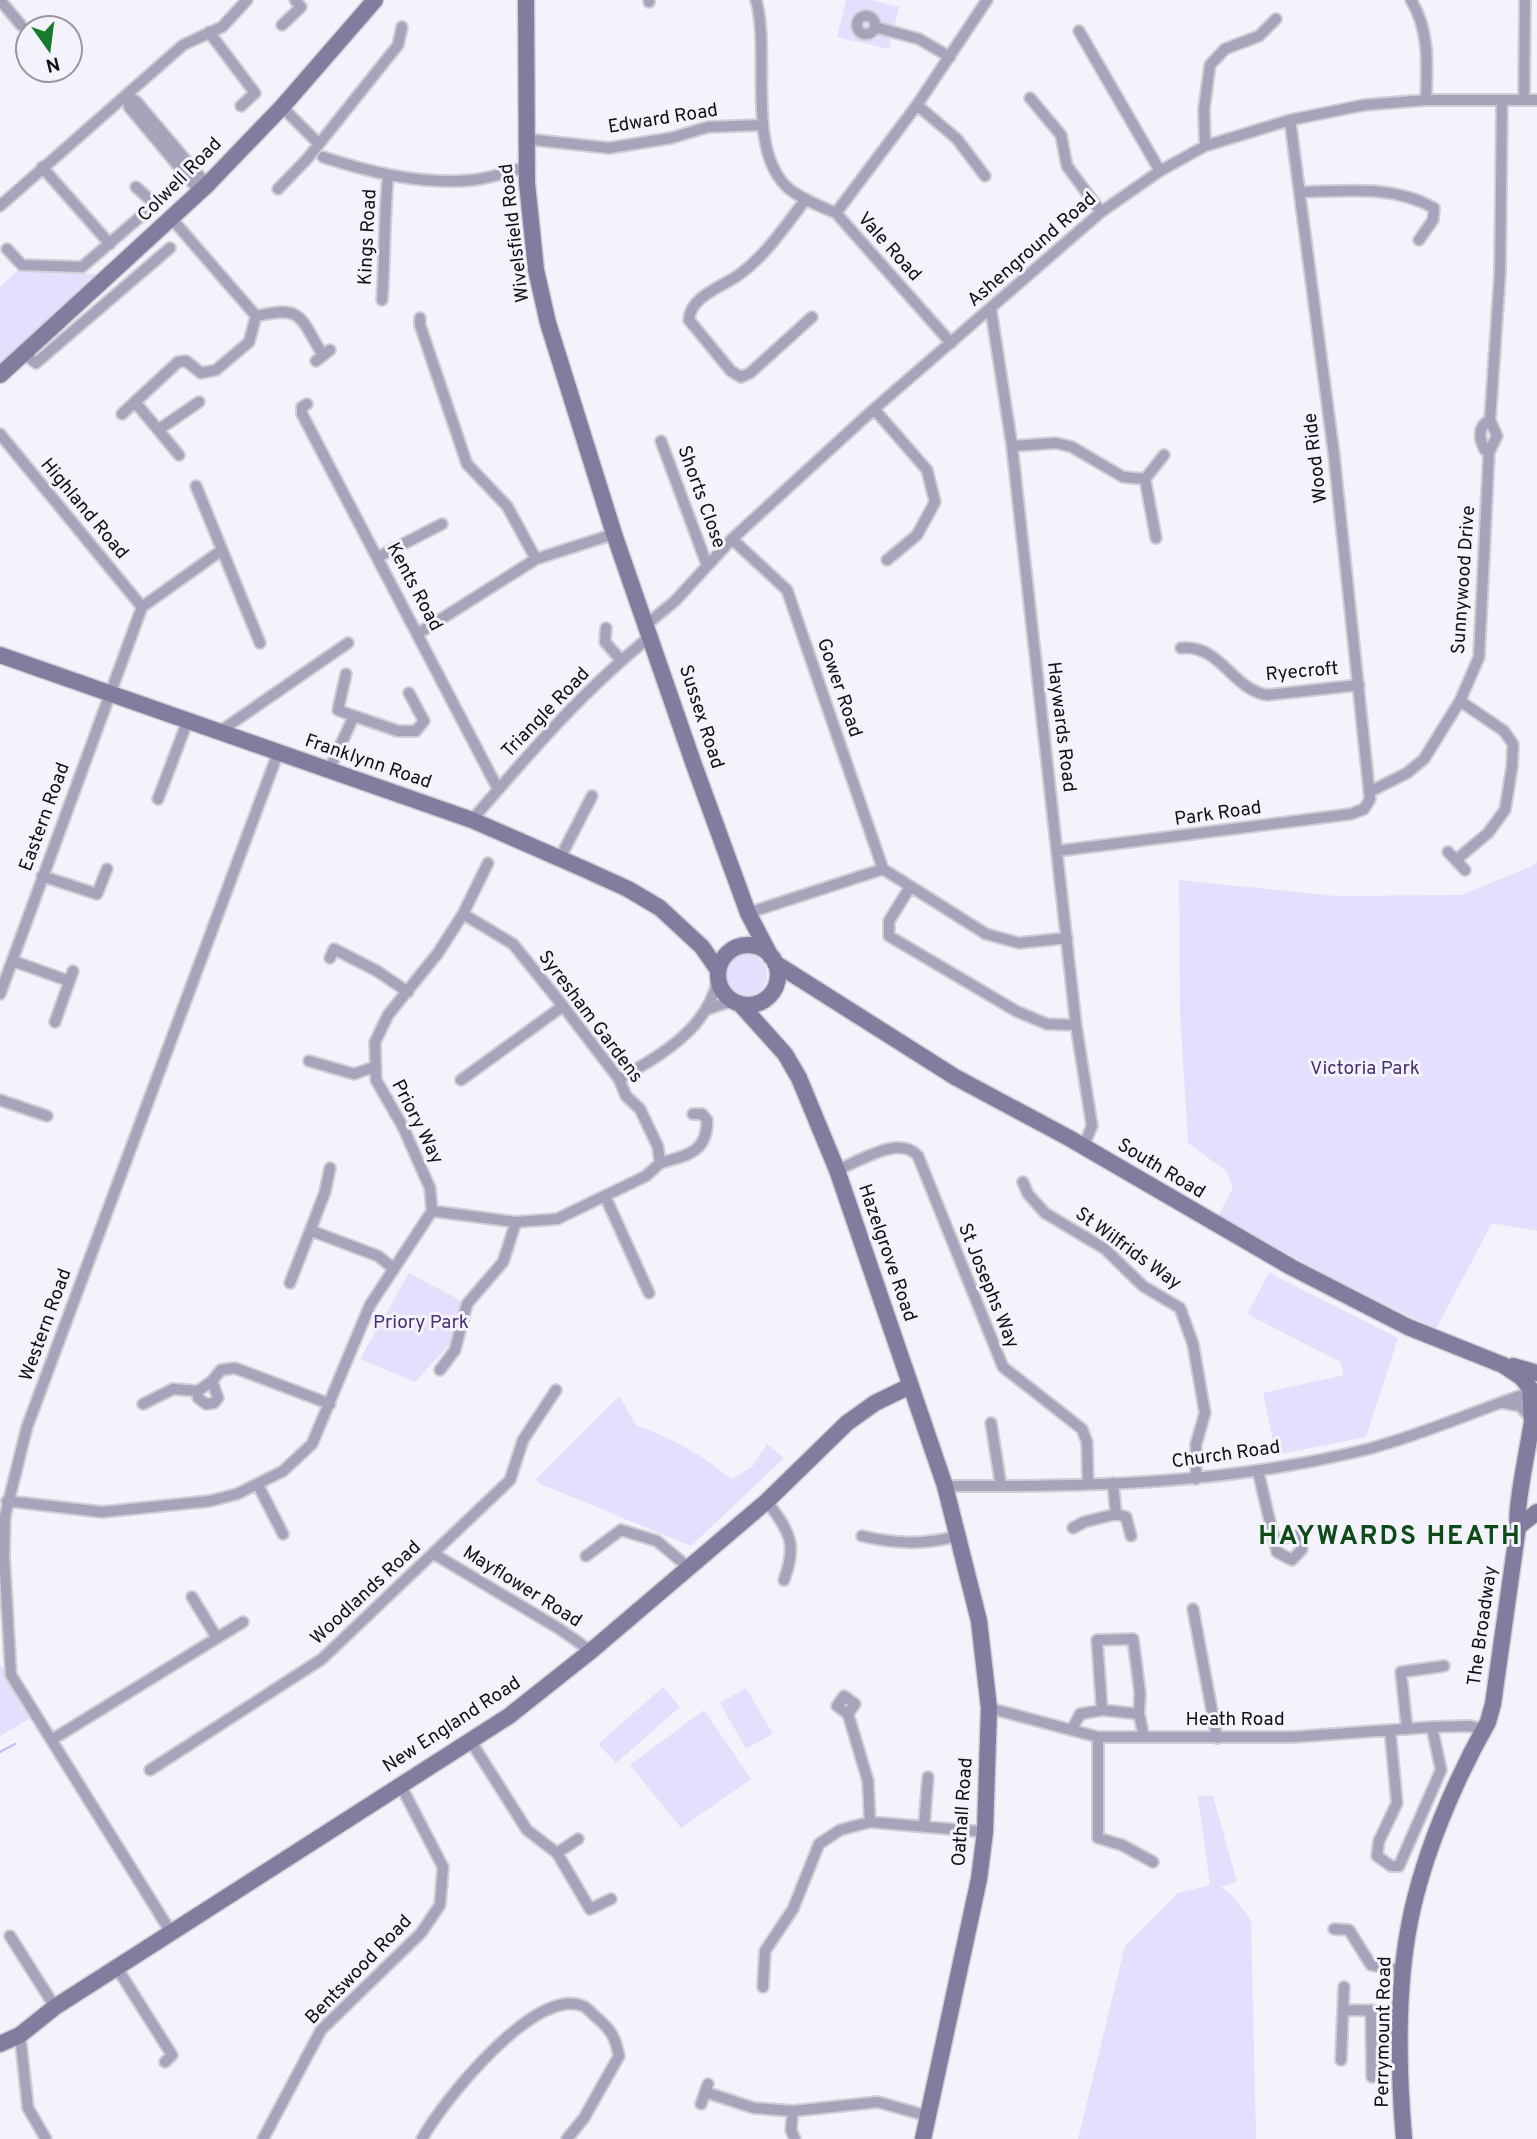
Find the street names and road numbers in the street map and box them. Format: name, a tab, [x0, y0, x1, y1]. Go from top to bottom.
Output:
street label: Edward Road	[606, 98, 720, 140]
street label: Colwell Road	[133, 133, 227, 227]
street label: Wivelsfield Road	[495, 162, 535, 304]
street label: Ashenground Road	[962, 187, 1102, 313]
street label: Kings Road	[353, 188, 383, 286]
street label: Vale Road	[852, 207, 926, 287]
street label: Wood Ride	[1299, 411, 1333, 505]
street label: Shorts Close	[671, 442, 731, 552]
street label: Highland Road	[35, 453, 133, 565]
street label: Sunnywood Drive	[1447, 505, 1481, 655]
street label: Kents Road	[381, 538, 447, 636]
street label: Gower Road	[811, 635, 867, 741]
street label: Ryecroft	[1264, 657, 1340, 687]
street label: Haywards Road	[1041, 660, 1081, 794]
street label: Sussex Road	[673, 662, 729, 772]
street label: Triangle Road	[497, 663, 595, 763]
street label: Franklynn Road	[301, 729, 435, 795]
street label: Eastern Road	[14, 759, 76, 875]
street label: Park Road	[1173, 796, 1263, 832]
street label: Syresham Gardens	[532, 946, 648, 1088]
street label: Priory Way	[385, 1076, 449, 1168]
street label: South Road	[1113, 1133, 1209, 1205]
street label: Hazelgrove Road	[852, 1181, 922, 1325]
street label: St Wilfrids Way	[1070, 1202, 1186, 1296]
street label: St Josephs Way	[952, 1220, 1024, 1352]
street label: Western Road	[15, 1265, 77, 1385]
street label: Church Road	[1170, 1436, 1282, 1474]
street label: Woodlands Road	[306, 1536, 426, 1650]
street label: Mayflower Road	[458, 1541, 586, 1633]
street label: The Broadway	[1463, 1564, 1503, 1688]
street label: New England Road	[378, 1671, 526, 1779]
street label: Heath Road	[1185, 1708, 1285, 1732]
street label: Oathall Road	[947, 1757, 979, 1867]
street label: Bentswood Road	[301, 1910, 417, 2030]
street label: Perrymount Road	[1371, 1956, 1397, 2108]

